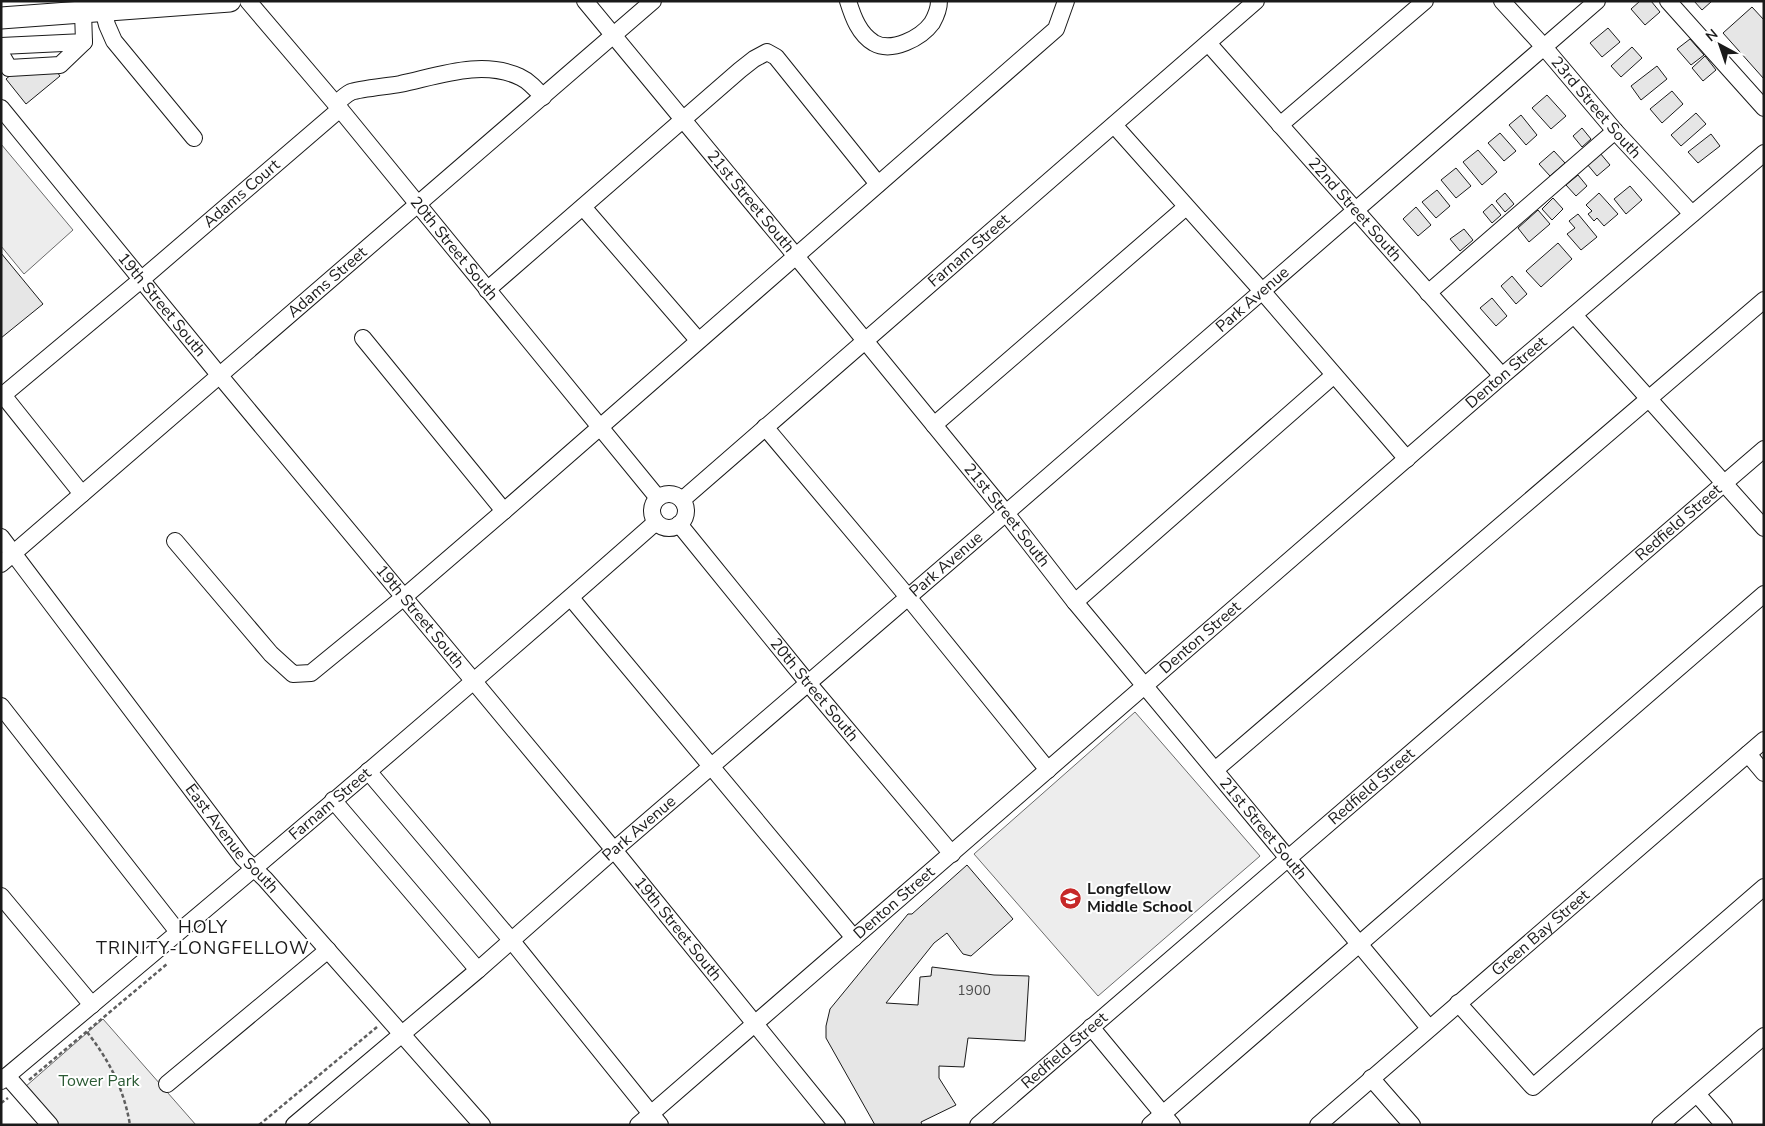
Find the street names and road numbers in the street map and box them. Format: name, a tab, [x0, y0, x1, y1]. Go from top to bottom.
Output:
street label: 23rd Street South	[1546, 52, 1646, 163]
street label: 21st Street South	[702, 145, 800, 257]
street label: 22nd Street South	[1303, 153, 1407, 266]
street label: Adams Court	[198, 154, 285, 233]
street label: 20th Street South	[405, 192, 503, 305]
street label: Farnam Street	[923, 209, 1015, 292]
street label: Adams Street	[283, 242, 372, 323]
street label: 19th Street South	[113, 248, 211, 361]
street label: Park Avenue	[1211, 262, 1294, 337]
street label: Denton Street	[1461, 331, 1552, 414]
street label: 21st Street South	[959, 459, 1055, 572]
street label: Redfield Street	[1631, 479, 1727, 566]
street label: Park Avenue	[905, 527, 988, 602]
street label: 19th Street South	[371, 560, 469, 673]
street label: Denton Street	[1155, 596, 1246, 679]
street label: 20th Street South	[765, 633, 864, 746]
street label: Redfield Street	[1324, 743, 1420, 830]
street label: Farnam Street	[284, 762, 376, 845]
street label: 21st Street South	[1214, 773, 1312, 884]
street label: East Avenue South	[180, 779, 284, 898]
street label: Park Avenue	[598, 791, 681, 866]
street label: Denton Street	[849, 861, 940, 944]
street label: 19th Street South	[629, 872, 727, 986]
street label: Green Bay Street	[1487, 884, 1595, 981]
street label: Redfield Street	[1016, 1007, 1113, 1094]

